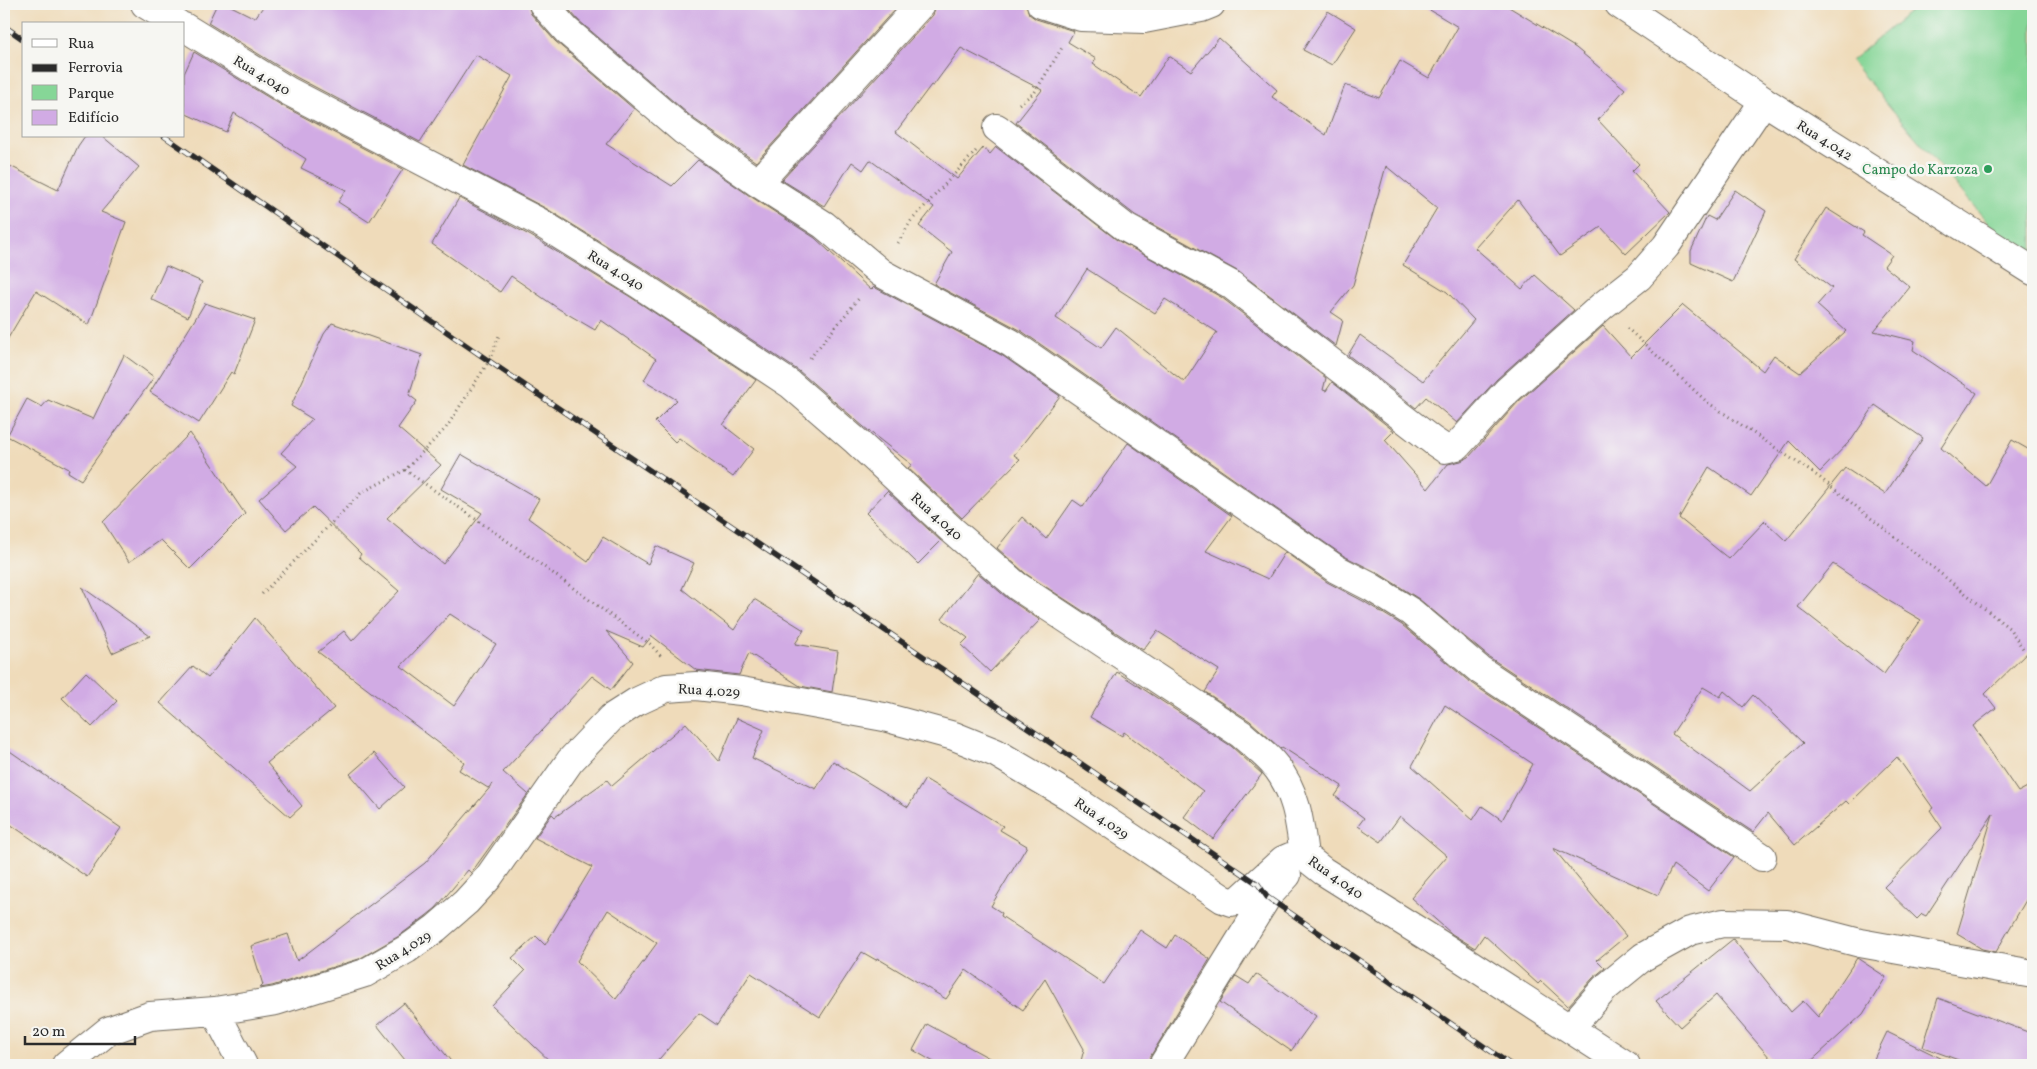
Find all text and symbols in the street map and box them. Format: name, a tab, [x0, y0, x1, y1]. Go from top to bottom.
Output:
legend	[22, 22, 185, 138]
text: Rua	[68, 34, 94, 55]
street label: Rua 4.040	[229, 52, 293, 101]
text: Ferrovia	[68, 58, 123, 79]
text: Parque	[68, 84, 114, 105]
text: Edifício	[68, 108, 119, 129]
street label: Rua 4.042	[1793, 117, 1856, 166]
place label: Campo do Karzoza	[1862, 161, 1978, 180]
marker: Campo do Karzoza	[1982, 163, 1994, 175]
street label: Rua 4.040	[583, 246, 647, 296]
street label: Rua 4.040	[906, 489, 966, 545]
street label: Rua 4.029	[677, 680, 740, 703]
street label: Rua 4.029	[1070, 794, 1132, 844]
street label: Rua 4.040	[1304, 852, 1367, 904]
street label: Rua 4.029	[372, 927, 435, 976]
scale bar	[25, 1014, 135, 1046]
text: 20 m	[32, 1022, 65, 1043]

